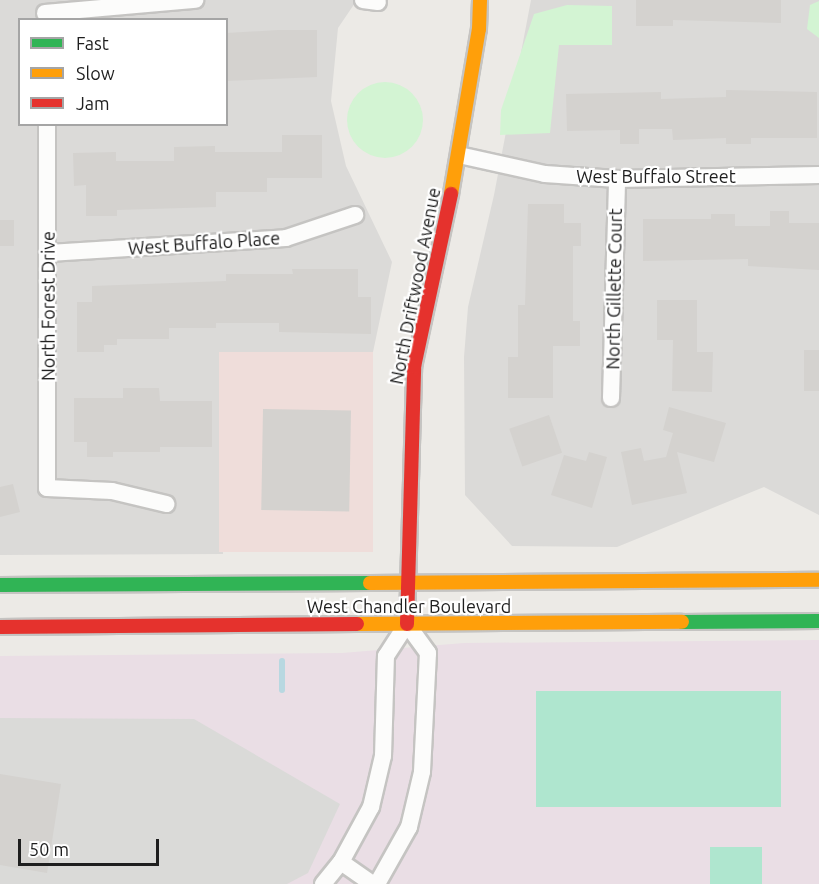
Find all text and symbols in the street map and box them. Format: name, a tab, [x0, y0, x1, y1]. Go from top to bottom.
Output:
legend	[18, 18, 228, 126]
text: Fast	[76, 33, 109, 53]
text: Slow	[76, 63, 115, 83]
text: Jam	[76, 93, 110, 113]
street label: West Buffalo Street	[576, 165, 736, 187]
street label: North Driftwood Avenue	[385, 186, 445, 386]
street label: North Gillette Court	[602, 208, 626, 370]
street label: West Buffalo Place	[127, 227, 281, 259]
street label: North Forest Drive	[37, 231, 59, 381]
street label: West Chandler Boulevard	[307, 595, 511, 617]
scale bar	[21, 827, 162, 865]
text: 50 m	[29, 839, 69, 859]

